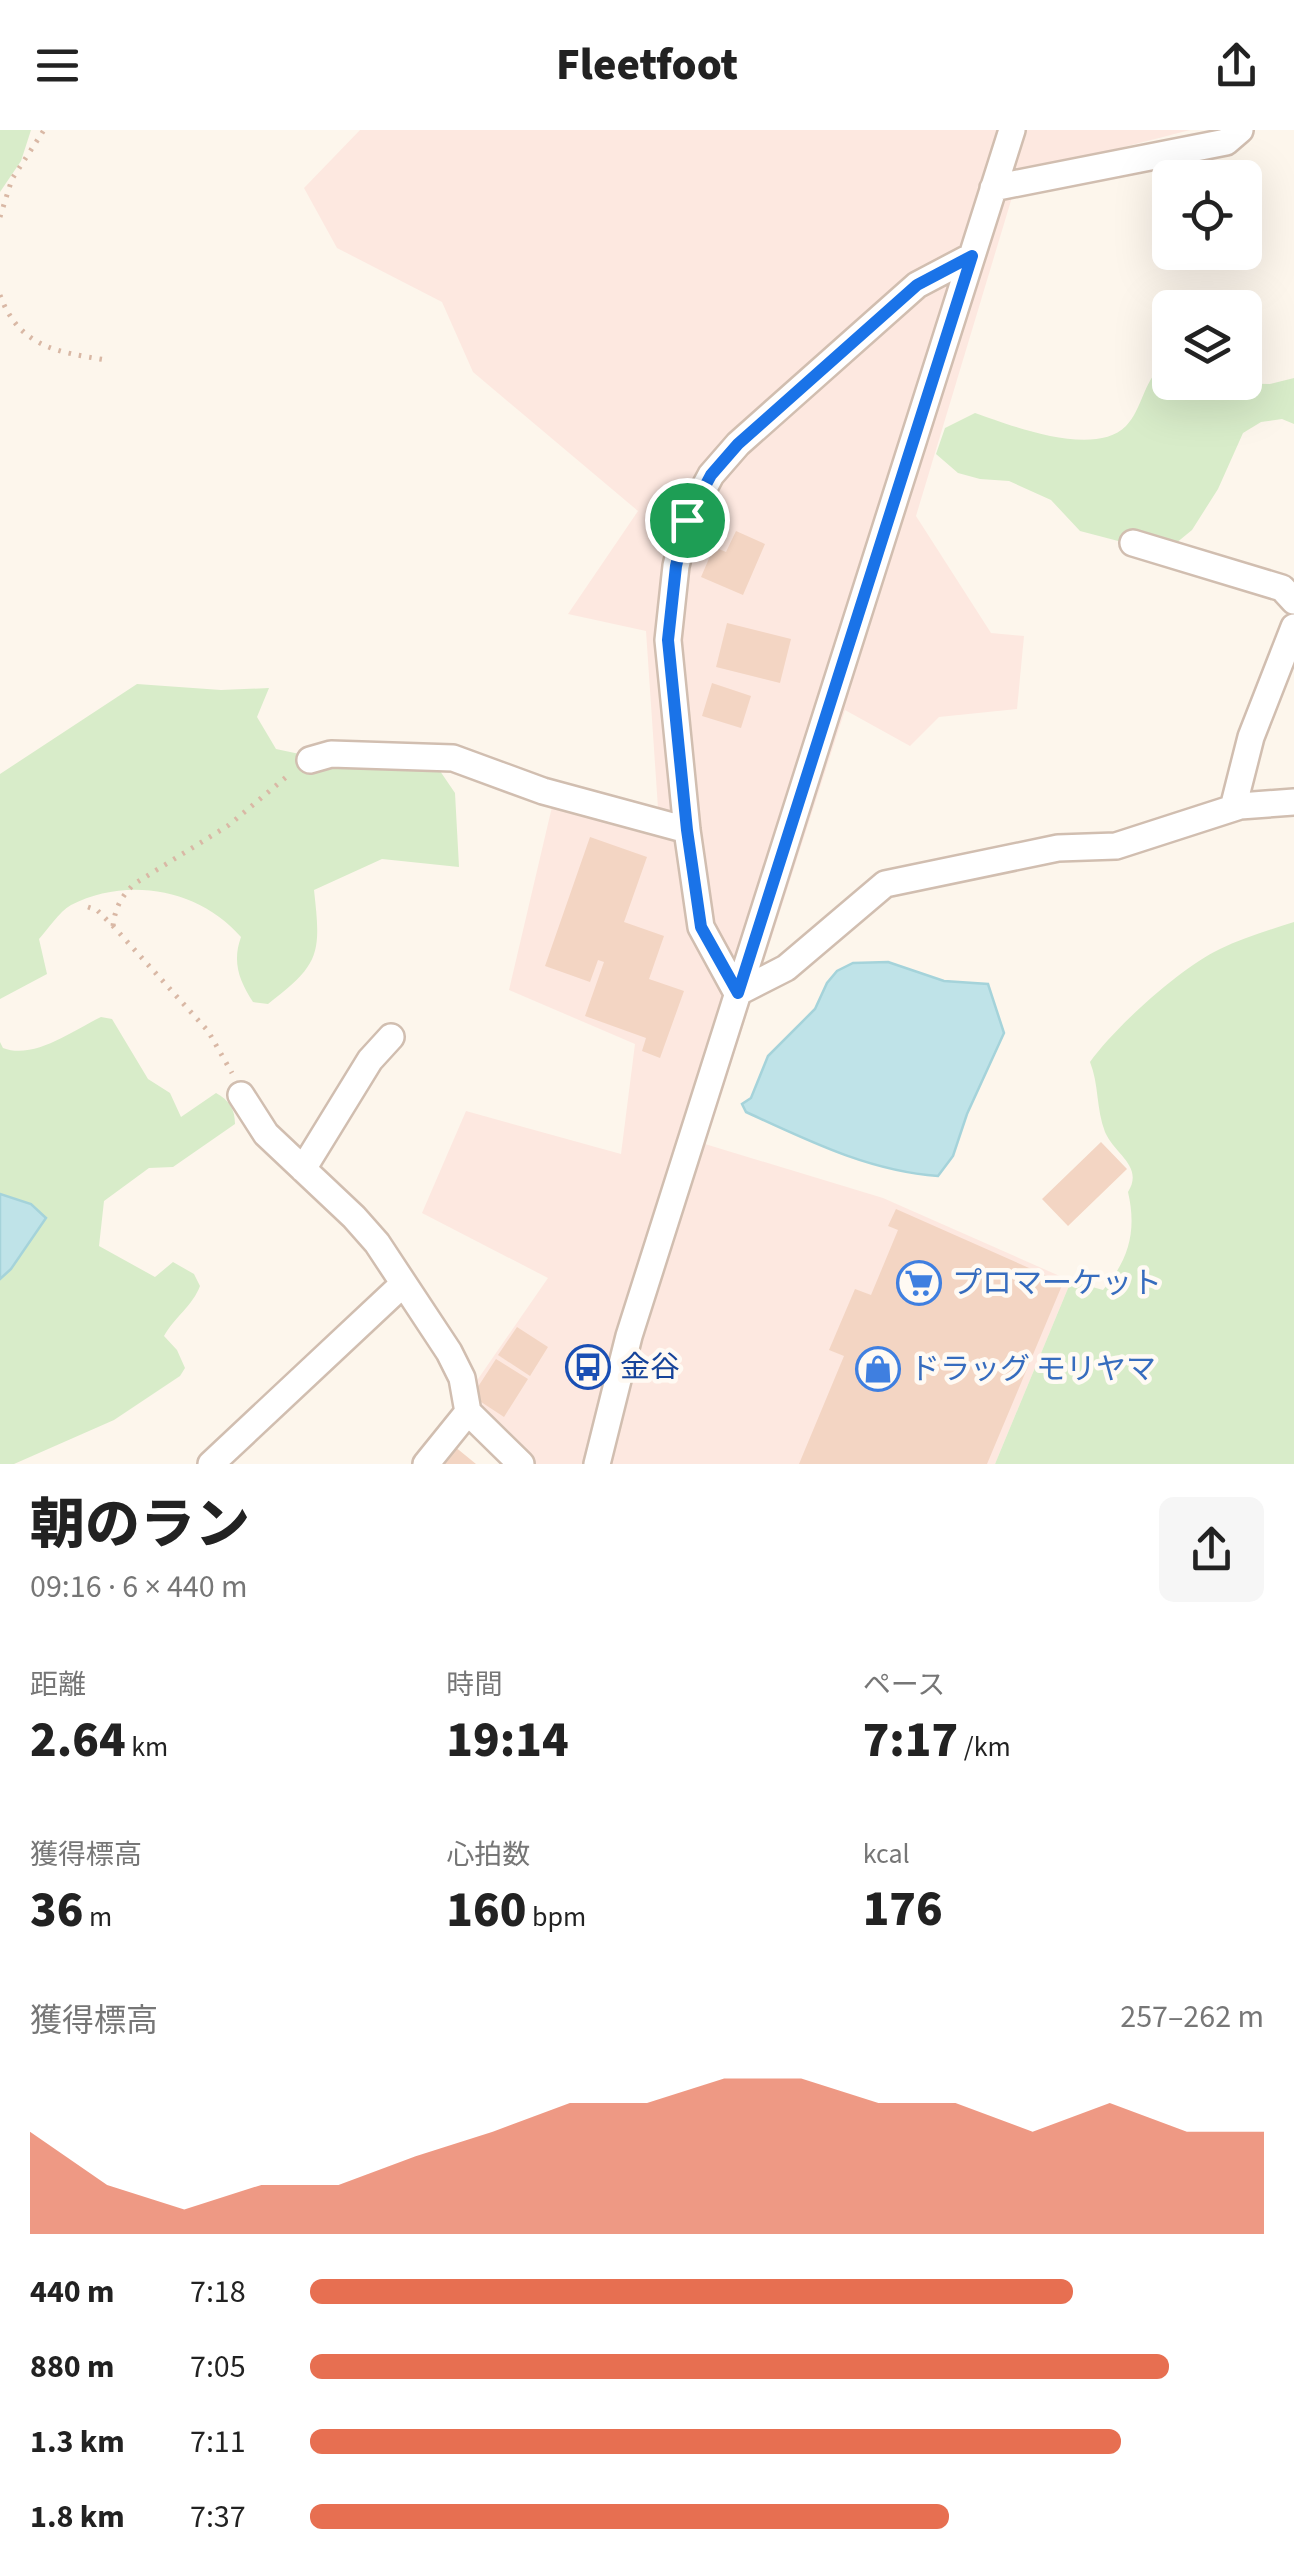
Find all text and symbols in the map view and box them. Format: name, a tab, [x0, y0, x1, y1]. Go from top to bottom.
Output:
text: Fleetfoot	[556, 33, 738, 97]
icon: menu	[30, 38, 85, 93]
icon: share	[1209, 38, 1264, 93]
map controls	[1152, 160, 1262, 400]
button: locate	[1152, 160, 1262, 270]
button: layers	[1152, 290, 1262, 400]
pin	[645, 478, 730, 563]
icon: arrive	[660, 493, 715, 548]
supermarket icon: プロマーケット	[896, 1260, 942, 1306]
place label: プロマーケット	[952, 1262, 1162, 1305]
bus stop icon: 金谷	[565, 1344, 611, 1390]
place label: 金谷	[620, 1346, 680, 1389]
shop icon: ドラッグ モリヤマ	[855, 1346, 901, 1392]
place label: ドラッグ モリヤマ	[910, 1348, 1156, 1391]
text: 朝のラン	[30, 1487, 250, 1565]
button: share	[1159, 1497, 1264, 1602]
text: 09:16 · 6 × 440 m	[30, 1564, 248, 1610]
text: 距離	[30, 1665, 86, 1705]
text: 時間	[446, 1665, 502, 1705]
text: ペース	[863, 1665, 945, 1705]
text: 2.64	[30, 1705, 126, 1776]
text: 19:14	[446, 1705, 569, 1776]
text: 7:17	[863, 1705, 958, 1776]
text: km	[126, 1727, 168, 1767]
text: /km	[958, 1727, 1011, 1767]
text: kcal	[863, 1834, 910, 1874]
text: 獲得標高	[30, 1835, 142, 1875]
text: 心拍数	[446, 1835, 530, 1875]
text: 176	[863, 1874, 943, 1945]
text: 36	[30, 1875, 83, 1946]
text: 160	[446, 1875, 526, 1946]
text: m	[83, 1897, 112, 1937]
text: bpm	[526, 1897, 586, 1937]
text: 257–262 m	[1120, 1994, 1264, 2040]
text: 獲得標高	[30, 1998, 158, 2044]
text: 440 m	[30, 2269, 115, 2315]
text: 7:18	[190, 2269, 246, 2315]
text: 880 m	[30, 2344, 115, 2390]
text: 7:05	[190, 2344, 246, 2390]
text: 1.3 km	[30, 2419, 125, 2465]
text: 7:11	[190, 2419, 246, 2465]
text: 1.8 km	[30, 2494, 125, 2540]
text: 7:37	[190, 2494, 246, 2540]

